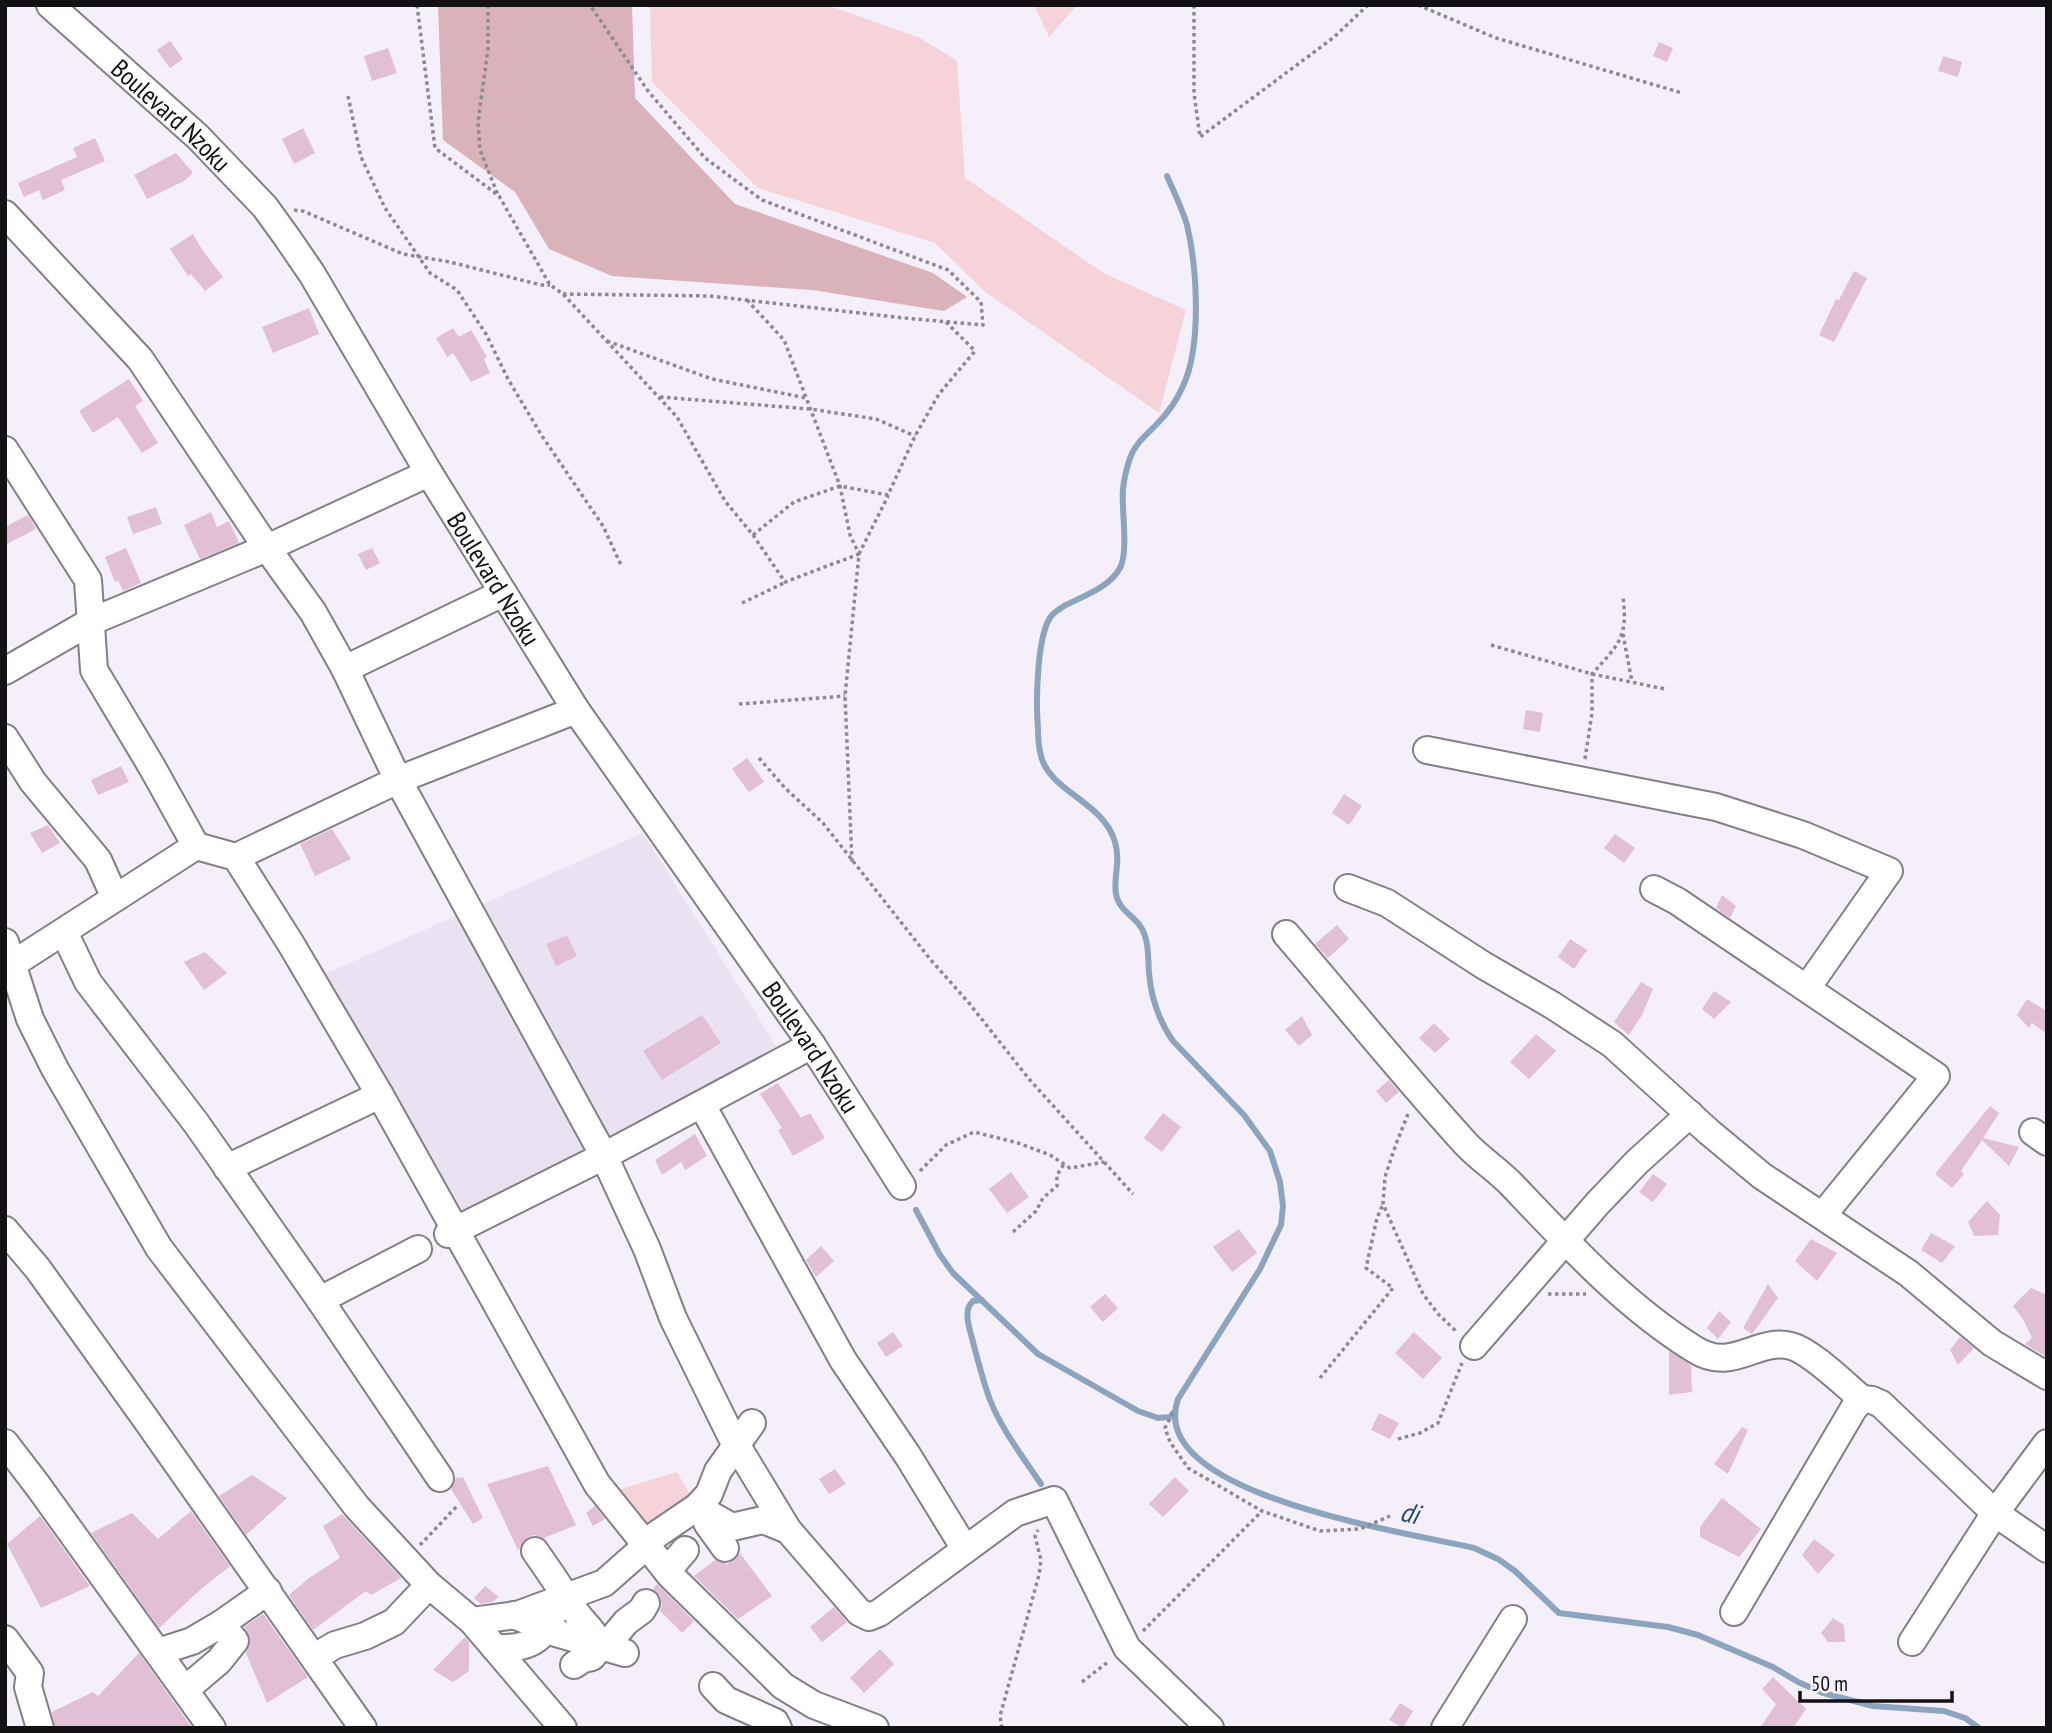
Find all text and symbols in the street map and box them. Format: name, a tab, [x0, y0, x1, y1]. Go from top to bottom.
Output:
street label: Boulevard Nzoku	[105, 52, 238, 178]
street label: Boulevard Nzoku	[441, 506, 548, 651]
street label: Boulevard Nzoku	[756, 975, 867, 1119]
water label: di	[1397, 1492, 1427, 1533]
scale bar	[1800, 1660, 1952, 1704]
text: 50 m	[1811, 1670, 1848, 1697]

